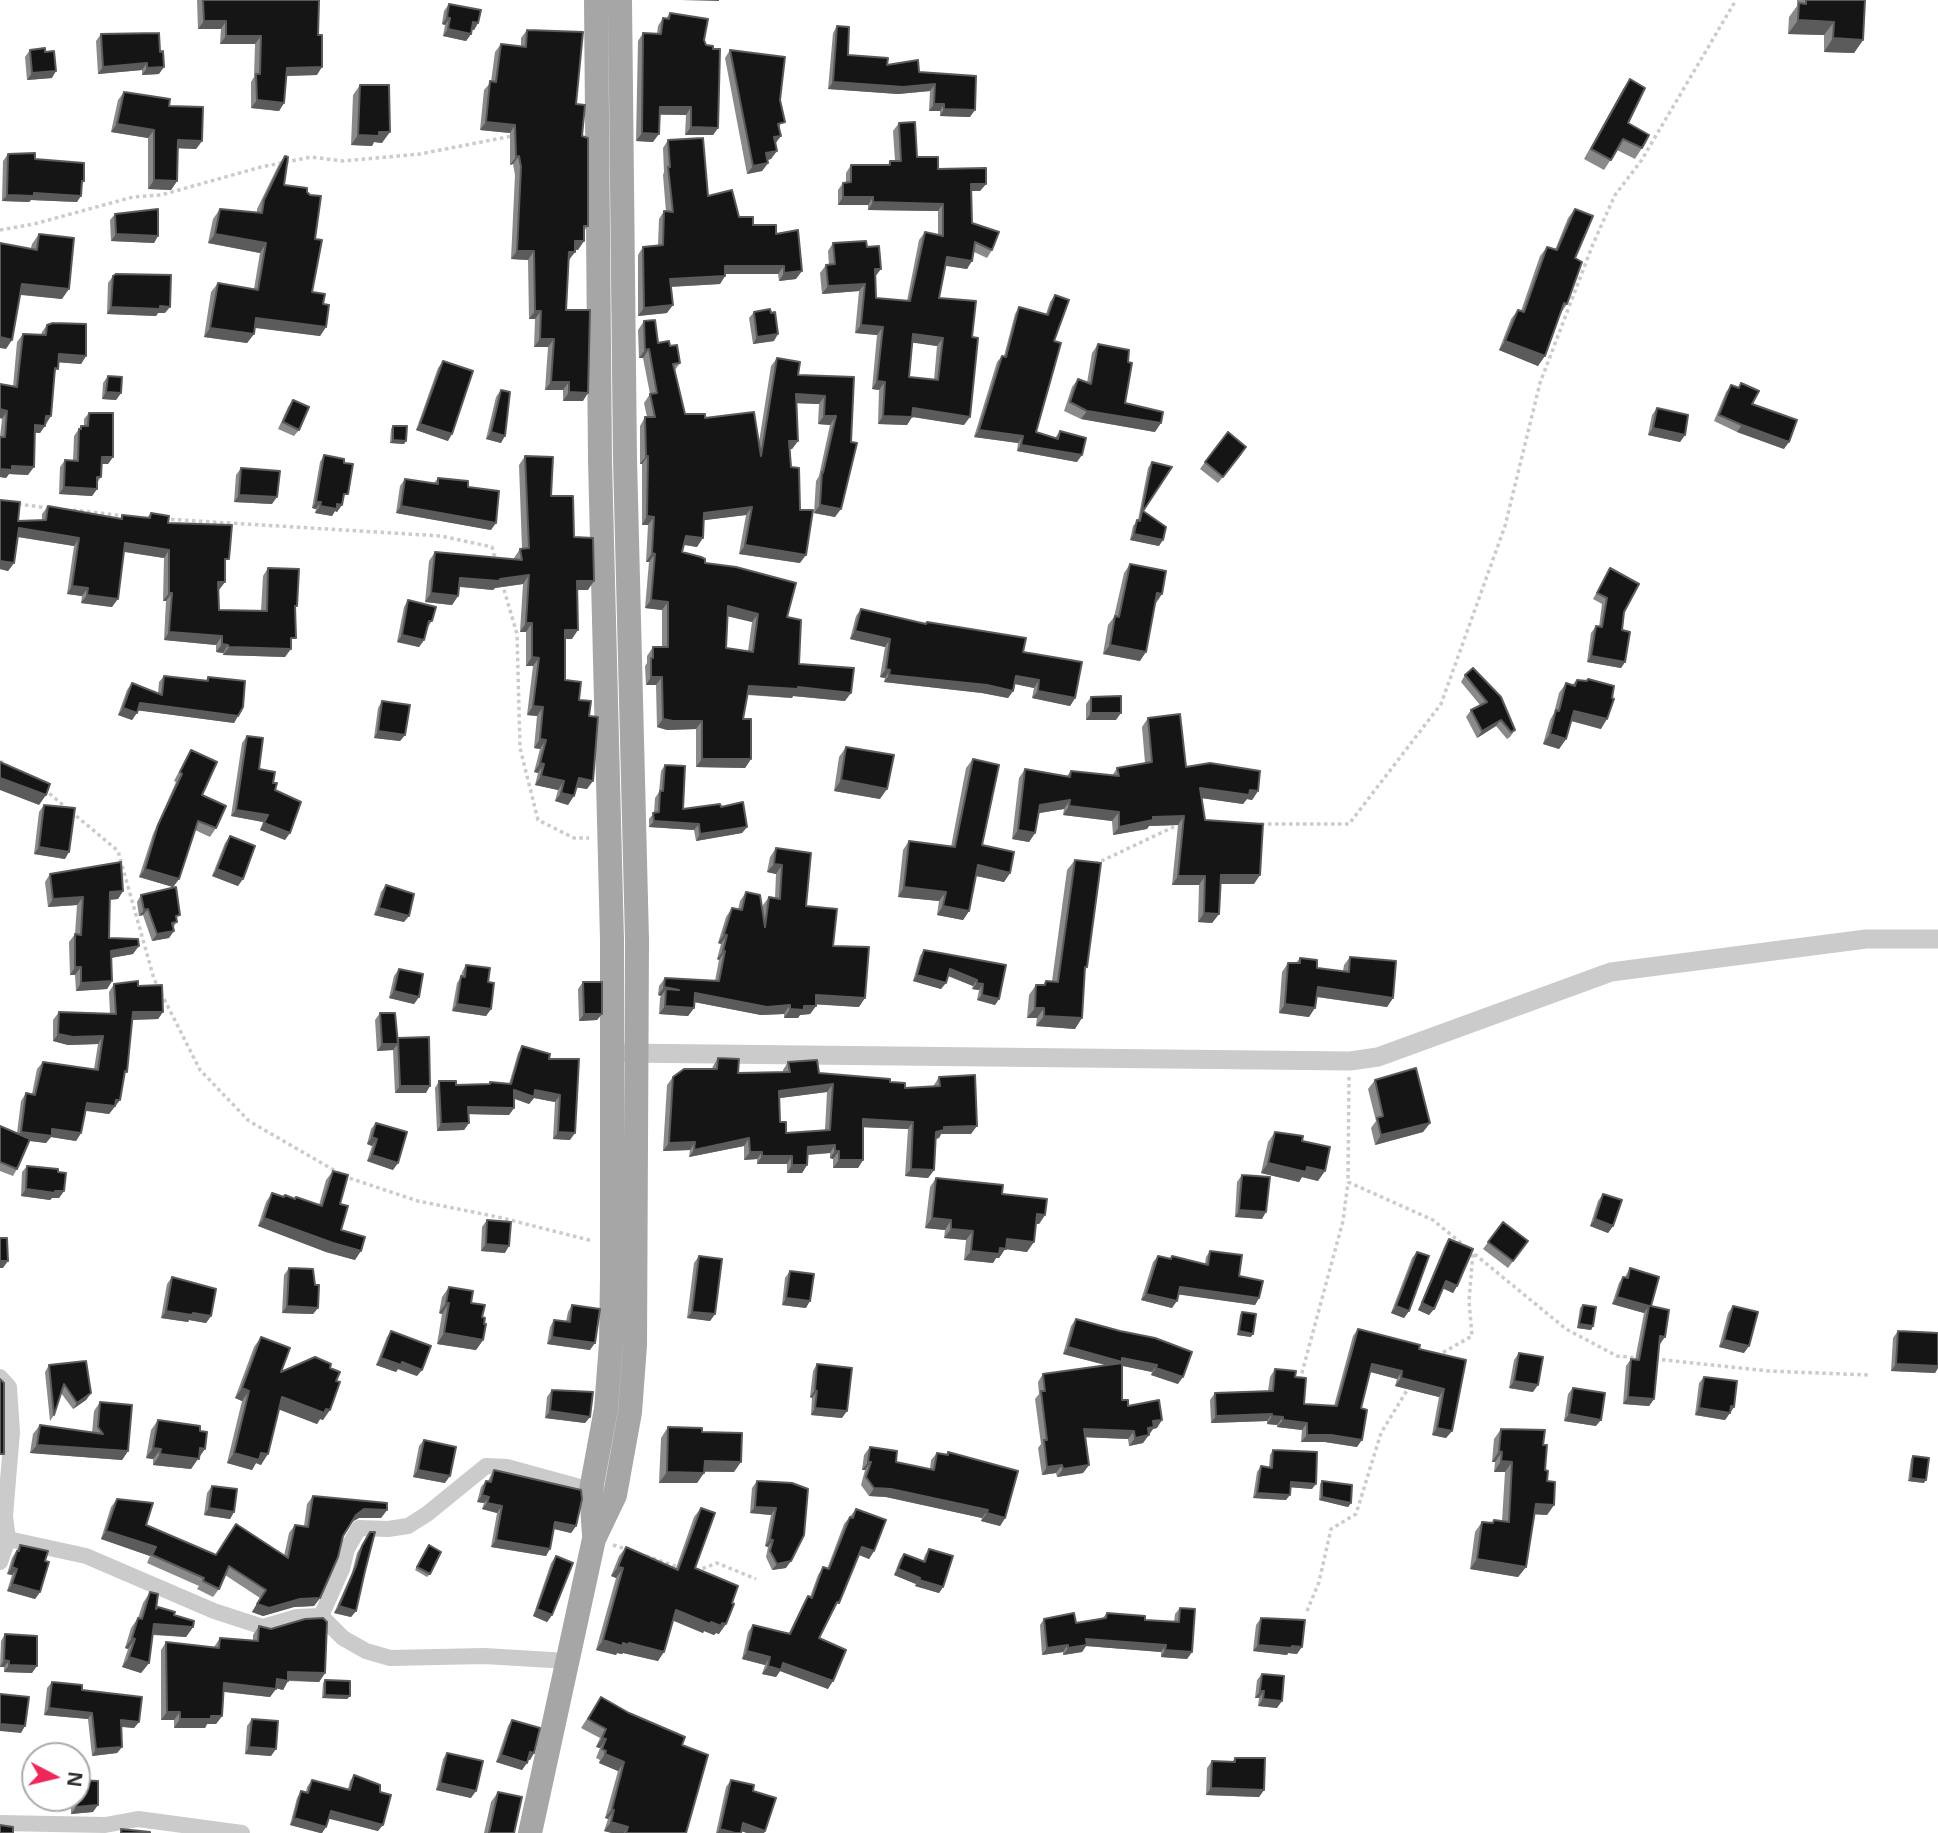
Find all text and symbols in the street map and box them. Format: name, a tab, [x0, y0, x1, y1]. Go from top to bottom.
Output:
north arrow	[21, 1742, 91, 1812]
text: N	[61, 1770, 89, 1789]

